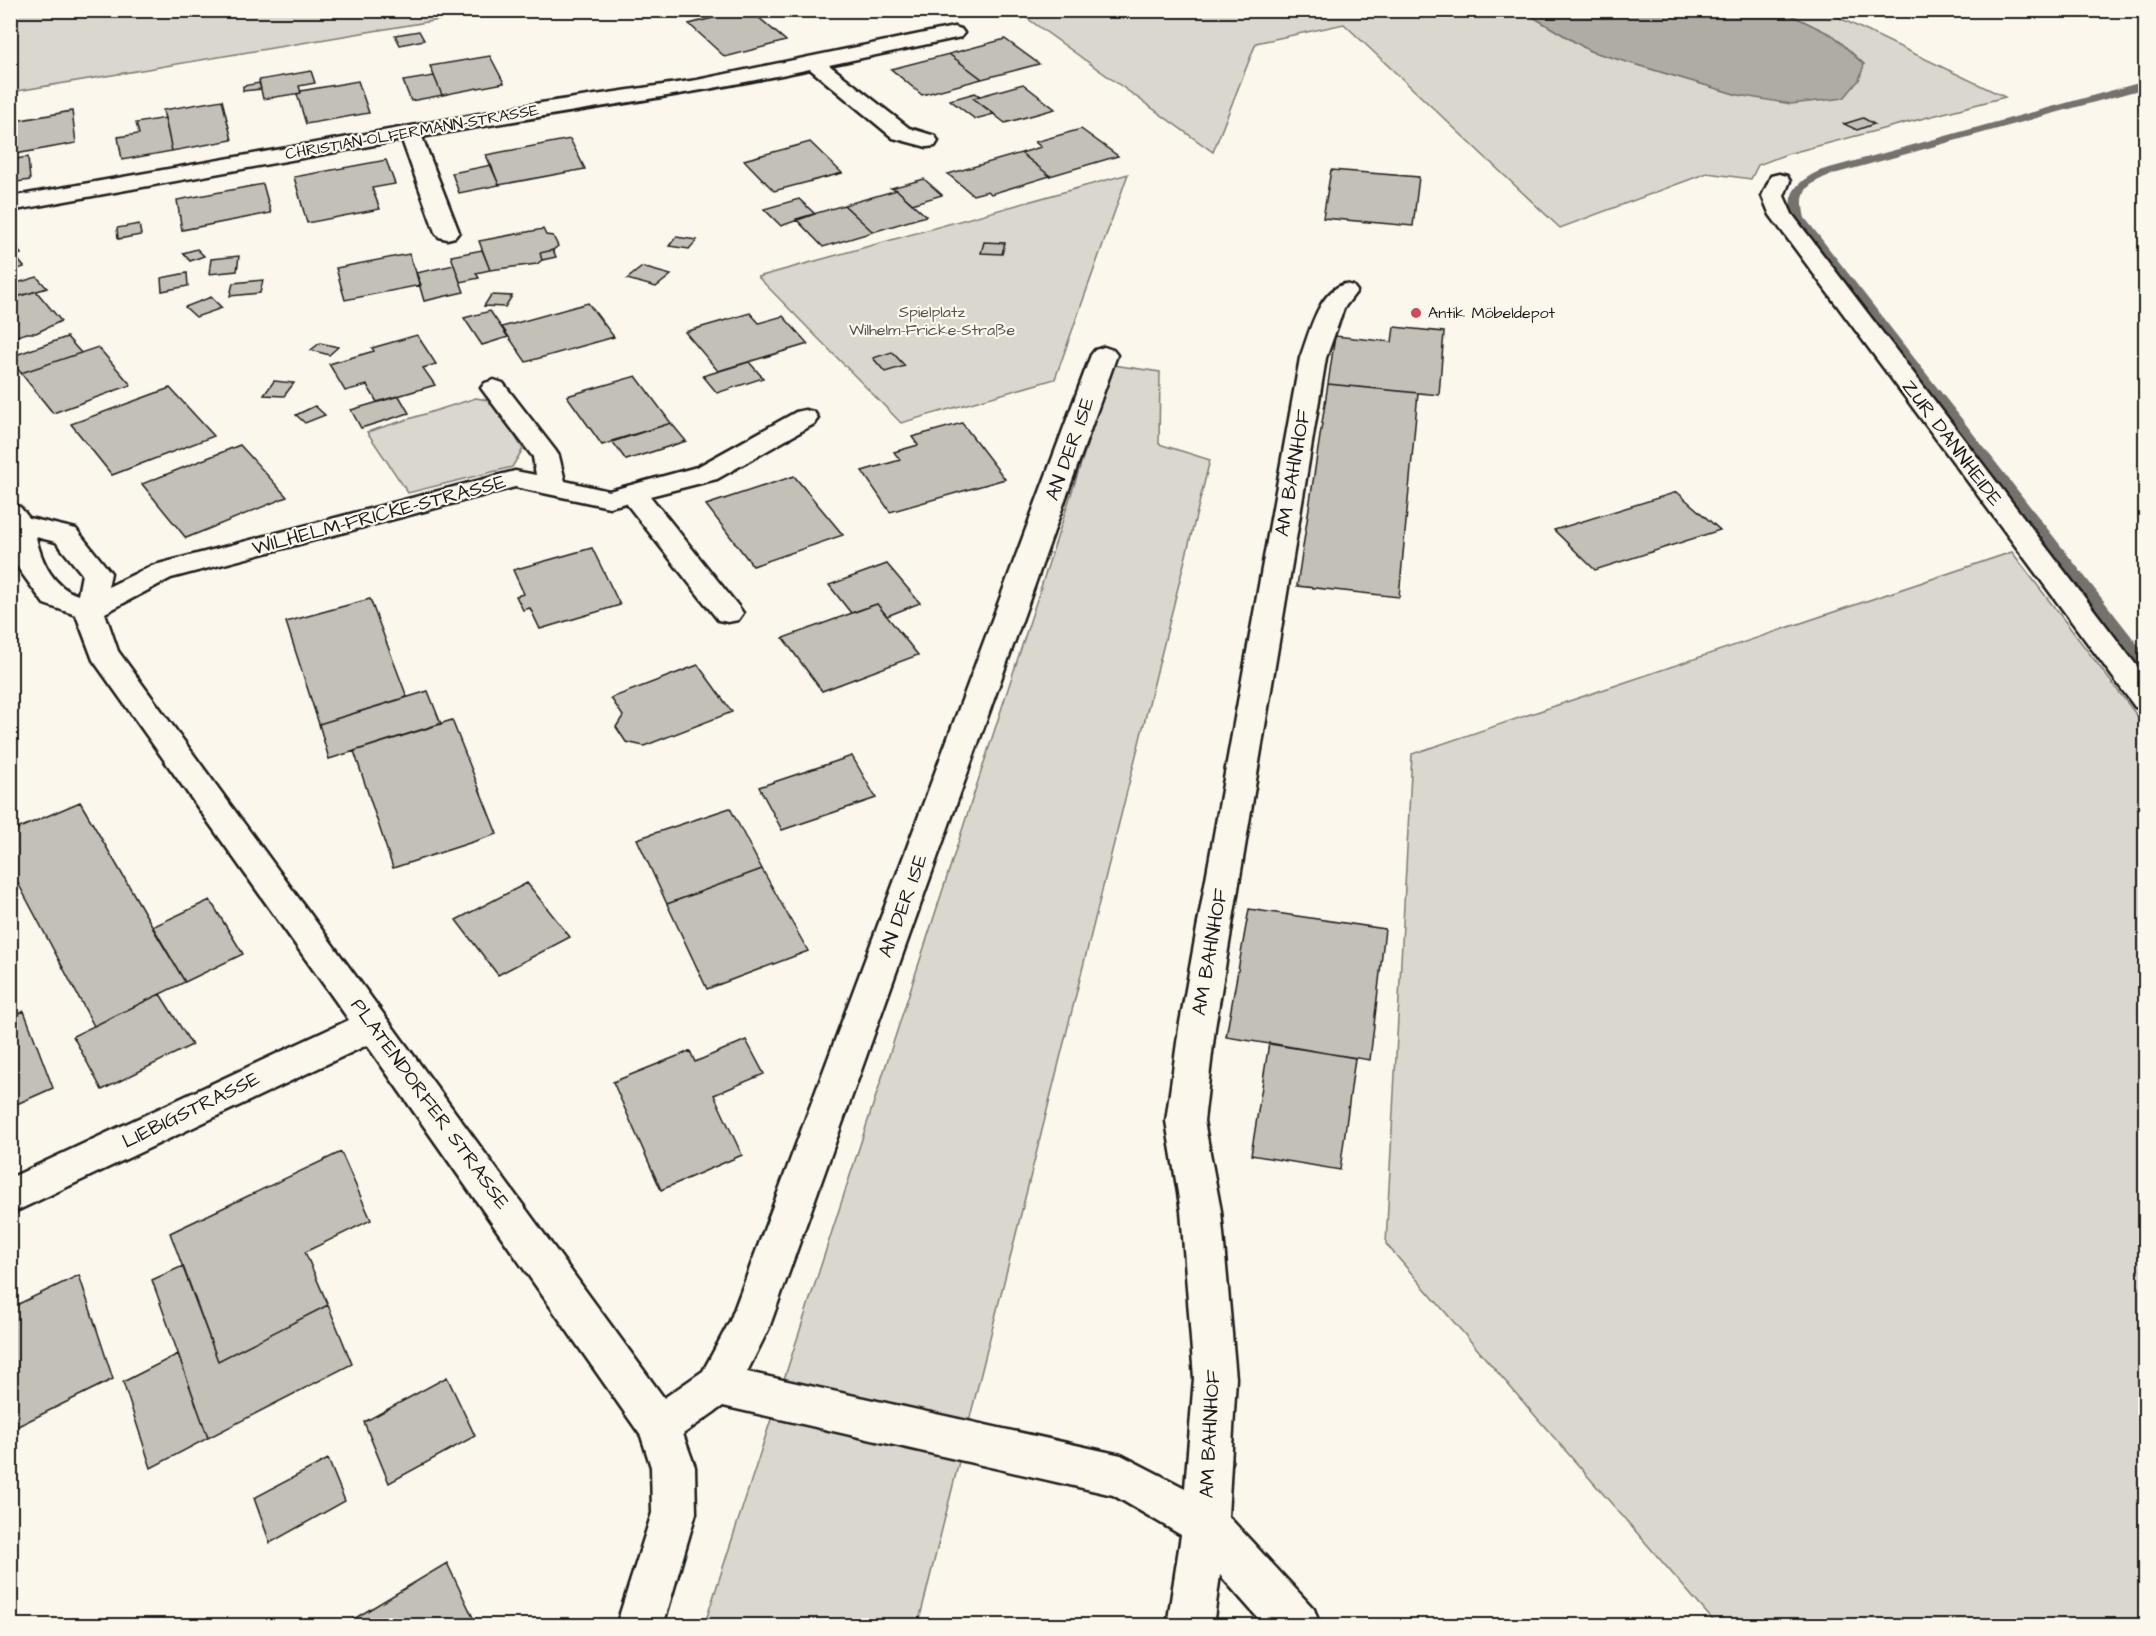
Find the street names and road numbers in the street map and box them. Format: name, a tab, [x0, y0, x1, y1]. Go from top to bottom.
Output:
street label: CHRISTIAN-OLFERMANN-STRASSE	[284, 99, 541, 165]
street label: ZUR DANNHEIDE	[1895, 374, 2009, 512]
street label: AN DER ISE	[1038, 393, 1102, 505]
street label: AM BAHNHOF	[1268, 407, 1318, 539]
street label: WILHELM-FRICKE-STRASSE	[249, 468, 509, 562]
street label: AN DER ISE	[871, 850, 935, 962]
street label: AM BAHNHOF	[1185, 886, 1235, 1018]
street label: PLATENDORFER STRASSE	[344, 993, 516, 1215]
street label: LIEBIGSTRASSE	[118, 1065, 265, 1155]
street label: AM BAHNHOF	[1193, 1369, 1227, 1499]

